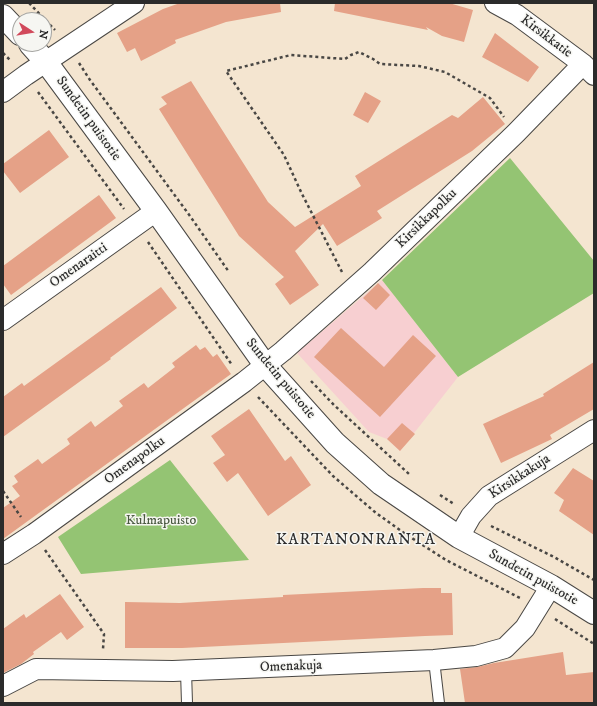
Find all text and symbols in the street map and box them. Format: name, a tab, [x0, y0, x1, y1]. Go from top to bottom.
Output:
north arrow	[12, 12, 52, 52]
street label: Kirsikkatie	[517, 12, 575, 62]
text: N	[35, 28, 51, 40]
street label: Sundetin puistotie	[52, 74, 124, 164]
street label: Kirsikkapolku	[393, 186, 461, 252]
street label: Omenaraitti	[47, 240, 111, 292]
street label: Sundetin puistotie	[241, 335, 319, 423]
street label: Omenapolku	[101, 433, 169, 489]
street label: Kirsikkakuja	[486, 451, 554, 503]
park label: Kulmapuisto	[126, 513, 196, 529]
district label: KARTANONRANTA	[276, 531, 436, 551]
street label: Sundetin puistotie	[485, 546, 581, 610]
street label: Omenakuja	[260, 658, 322, 676]

